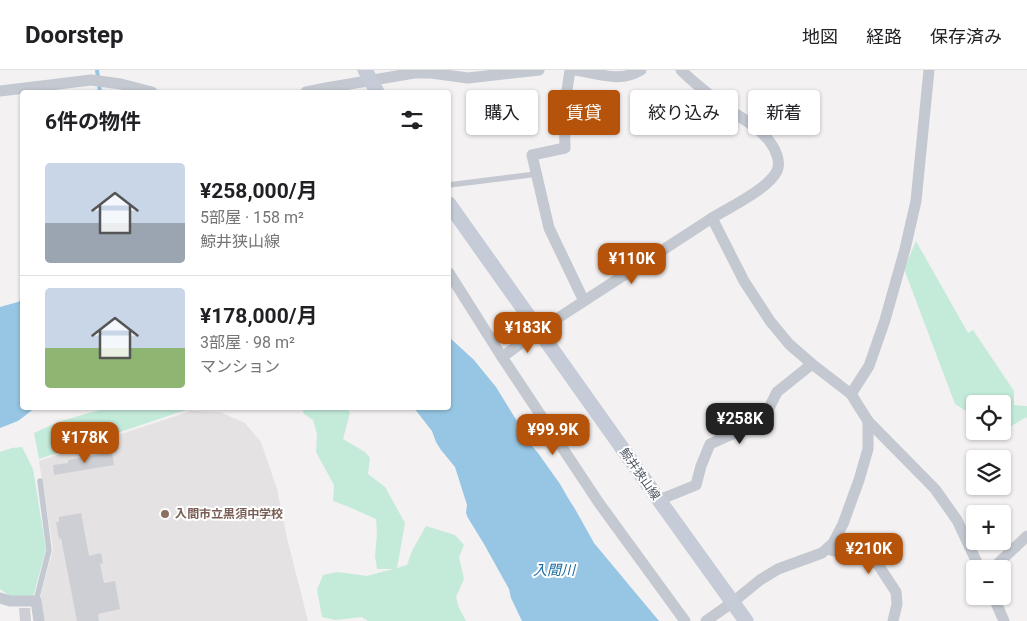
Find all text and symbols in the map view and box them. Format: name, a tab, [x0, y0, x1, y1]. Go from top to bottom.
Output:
text: Doorstep	[25, 21, 123, 49]
text: 地図	[802, 26, 838, 47]
text: 経路	[866, 26, 902, 47]
text: 保存済み	[930, 26, 1002, 47]
chip: 購入	[466, 90, 538, 135]
chip: 賃貸	[548, 90, 620, 135]
chip: 絞り込み	[630, 90, 738, 135]
chip: 新着	[748, 90, 820, 135]
icon: filters	[398, 106, 426, 134]
text: 6件の物件	[45, 110, 141, 134]
text: ¥258,000/月	[200, 179, 318, 203]
icon: home	[85, 183, 145, 243]
text: 5部屋 · 158 m²	[200, 208, 304, 227]
text: 鯨井狭山線	[200, 232, 280, 251]
pin: ¥110K	[597, 242, 667, 285]
text: ¥110K	[609, 249, 655, 268]
text: ¥178,000/月	[200, 304, 318, 328]
icon: home	[85, 308, 145, 368]
pin: ¥183K	[493, 312, 563, 354]
text: ¥183K	[505, 318, 551, 337]
text: 3部屋 · 98 m²	[200, 333, 295, 352]
text: マンション	[200, 357, 280, 376]
map controls	[966, 395, 1011, 605]
button: locate	[966, 395, 1011, 440]
pin: ¥258K	[705, 402, 775, 445]
text: ¥258K	[717, 409, 763, 428]
pin: ¥99.9K	[512, 414, 594, 456]
text: ¥99.9K	[528, 420, 578, 439]
pin: ¥178K	[50, 422, 120, 464]
text: ¥178K	[62, 428, 108, 447]
street label: 鯨井狭山線	[617, 445, 663, 503]
button: layers	[966, 450, 1011, 495]
button: +	[966, 505, 1011, 550]
place label: 入間市立黒須中学校	[175, 507, 283, 521]
marker: 入間市立黒須中学校	[159, 508, 171, 520]
pin: ¥210K	[834, 532, 904, 575]
text: ¥210K	[846, 539, 892, 558]
button: −	[966, 560, 1011, 605]
water label: 入間川	[533, 562, 577, 578]

